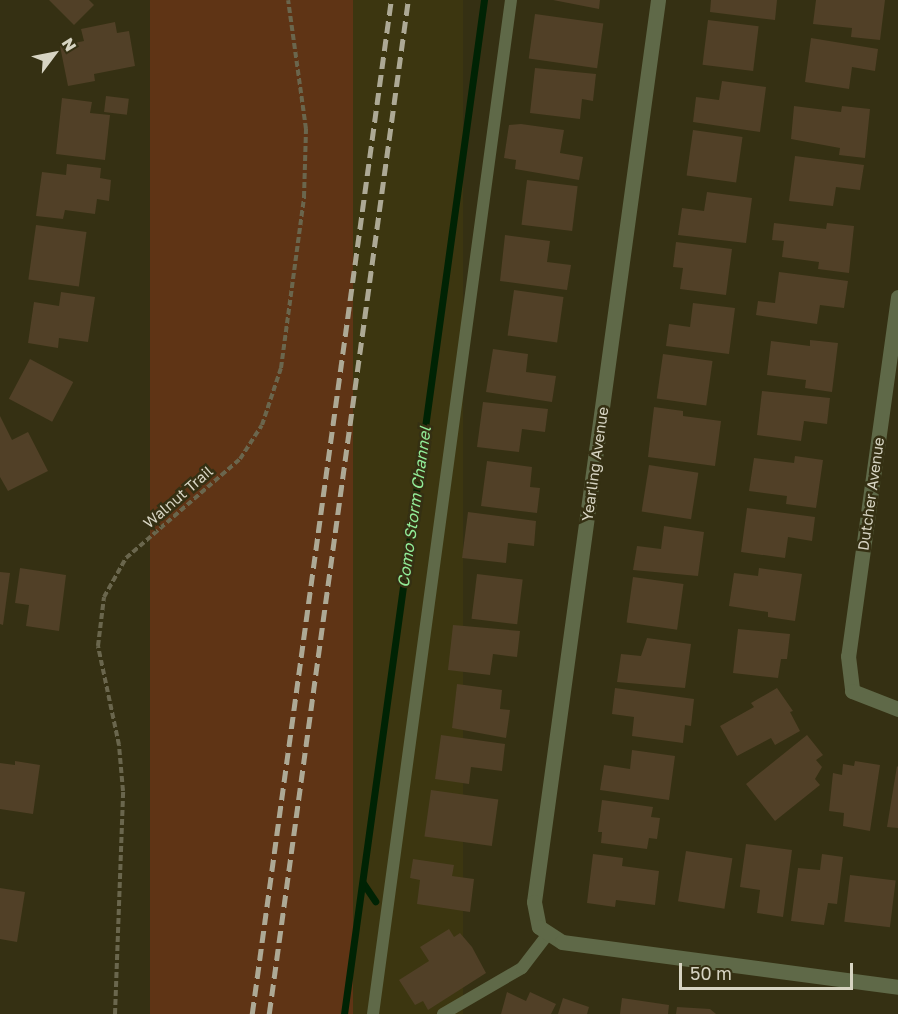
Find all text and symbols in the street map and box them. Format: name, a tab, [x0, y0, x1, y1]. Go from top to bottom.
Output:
north arrow	[24, 24, 84, 84]
text: N	[58, 34, 81, 55]
street label: Yearling Avenue	[578, 406, 612, 522]
water label: Como Storm Channel	[393, 425, 435, 589]
street label: Dutcher Avenue	[854, 436, 888, 552]
street label: Walnut Trail	[140, 462, 216, 532]
scale bar	[682, 951, 856, 989]
text: 50 m	[690, 962, 732, 984]

